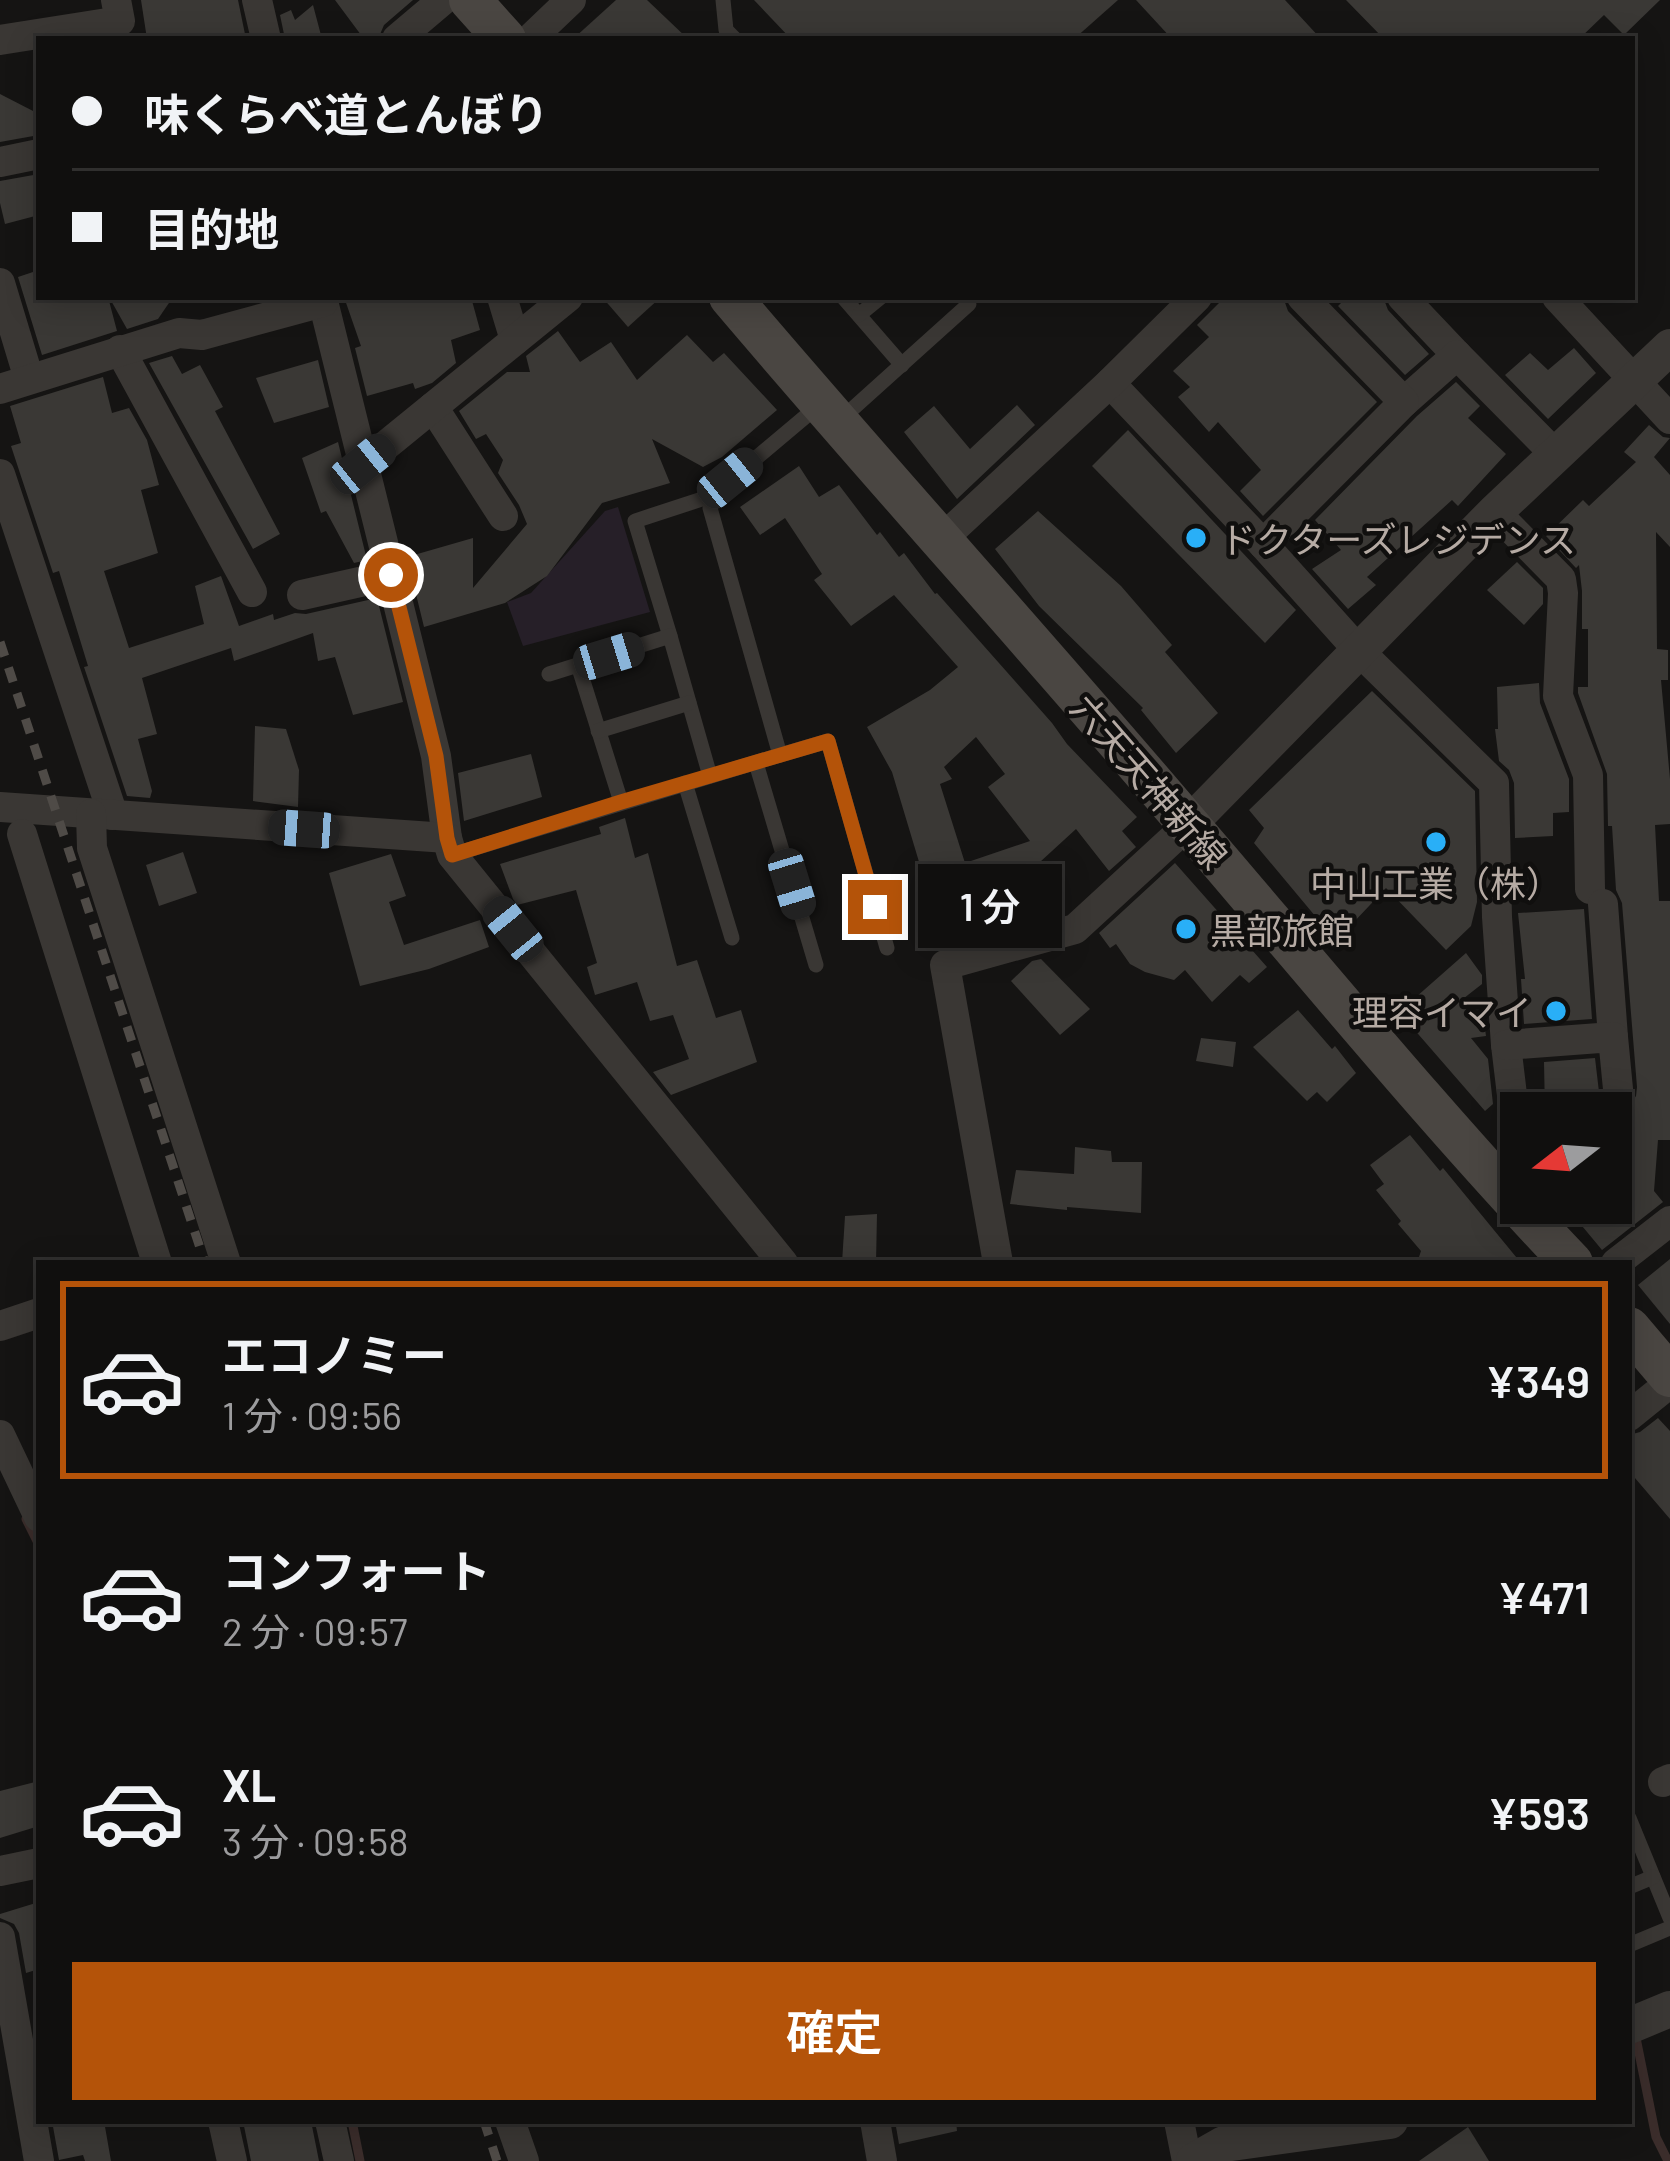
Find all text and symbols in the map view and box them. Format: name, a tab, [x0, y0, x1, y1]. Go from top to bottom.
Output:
text: 味くらべ道とんぼり	[144, 86, 549, 140]
text: 目的地	[144, 201, 279, 255]
car	[324, 427, 402, 501]
car	[691, 441, 769, 515]
place label: ドクターズレジデンス	[1220, 517, 1576, 560]
marker: ドクターズレジデンス	[1183, 525, 1209, 551]
route start	[364, 548, 418, 602]
car	[569, 628, 649, 684]
street label: 六天天神新線	[1063, 685, 1237, 877]
car	[267, 809, 341, 849]
marker: 中山工業（株）	[1423, 829, 1449, 855]
car	[764, 844, 820, 924]
place label: 中山工業（株）	[1310, 861, 1562, 904]
callout: 1 分	[917, 865, 1061, 949]
route end	[848, 880, 902, 934]
text: 1 分	[960, 882, 1020, 929]
car	[476, 890, 550, 968]
place label: 黒部旅館	[1210, 908, 1354, 951]
marker: 黒部旅館	[1173, 916, 1199, 942]
place label: 理容イマイ	[1352, 990, 1532, 1033]
marker: 理容イマイ	[1543, 998, 1569, 1024]
north arrow	[1500, 1092, 1632, 1224]
map controls	[1500, 1092, 1632, 1224]
icon: car	[78, 1326, 186, 1434]
text: エコノミー	[222, 1327, 447, 1381]
text: ¥349	[1485, 1353, 1590, 1407]
text: 1 分 · 09:56	[222, 1391, 402, 1438]
icon: car	[78, 1542, 186, 1650]
text: コンフォート	[222, 1543, 491, 1597]
text: ¥471	[1497, 1569, 1590, 1623]
text: 2 分 · 09:57	[222, 1607, 408, 1654]
text: XL	[222, 1757, 276, 1811]
icon: car	[78, 1758, 186, 1866]
text: ¥593	[1488, 1785, 1590, 1839]
text: 3 分 · 09:58	[222, 1817, 409, 1864]
button: 確定	[72, 1962, 1596, 2100]

